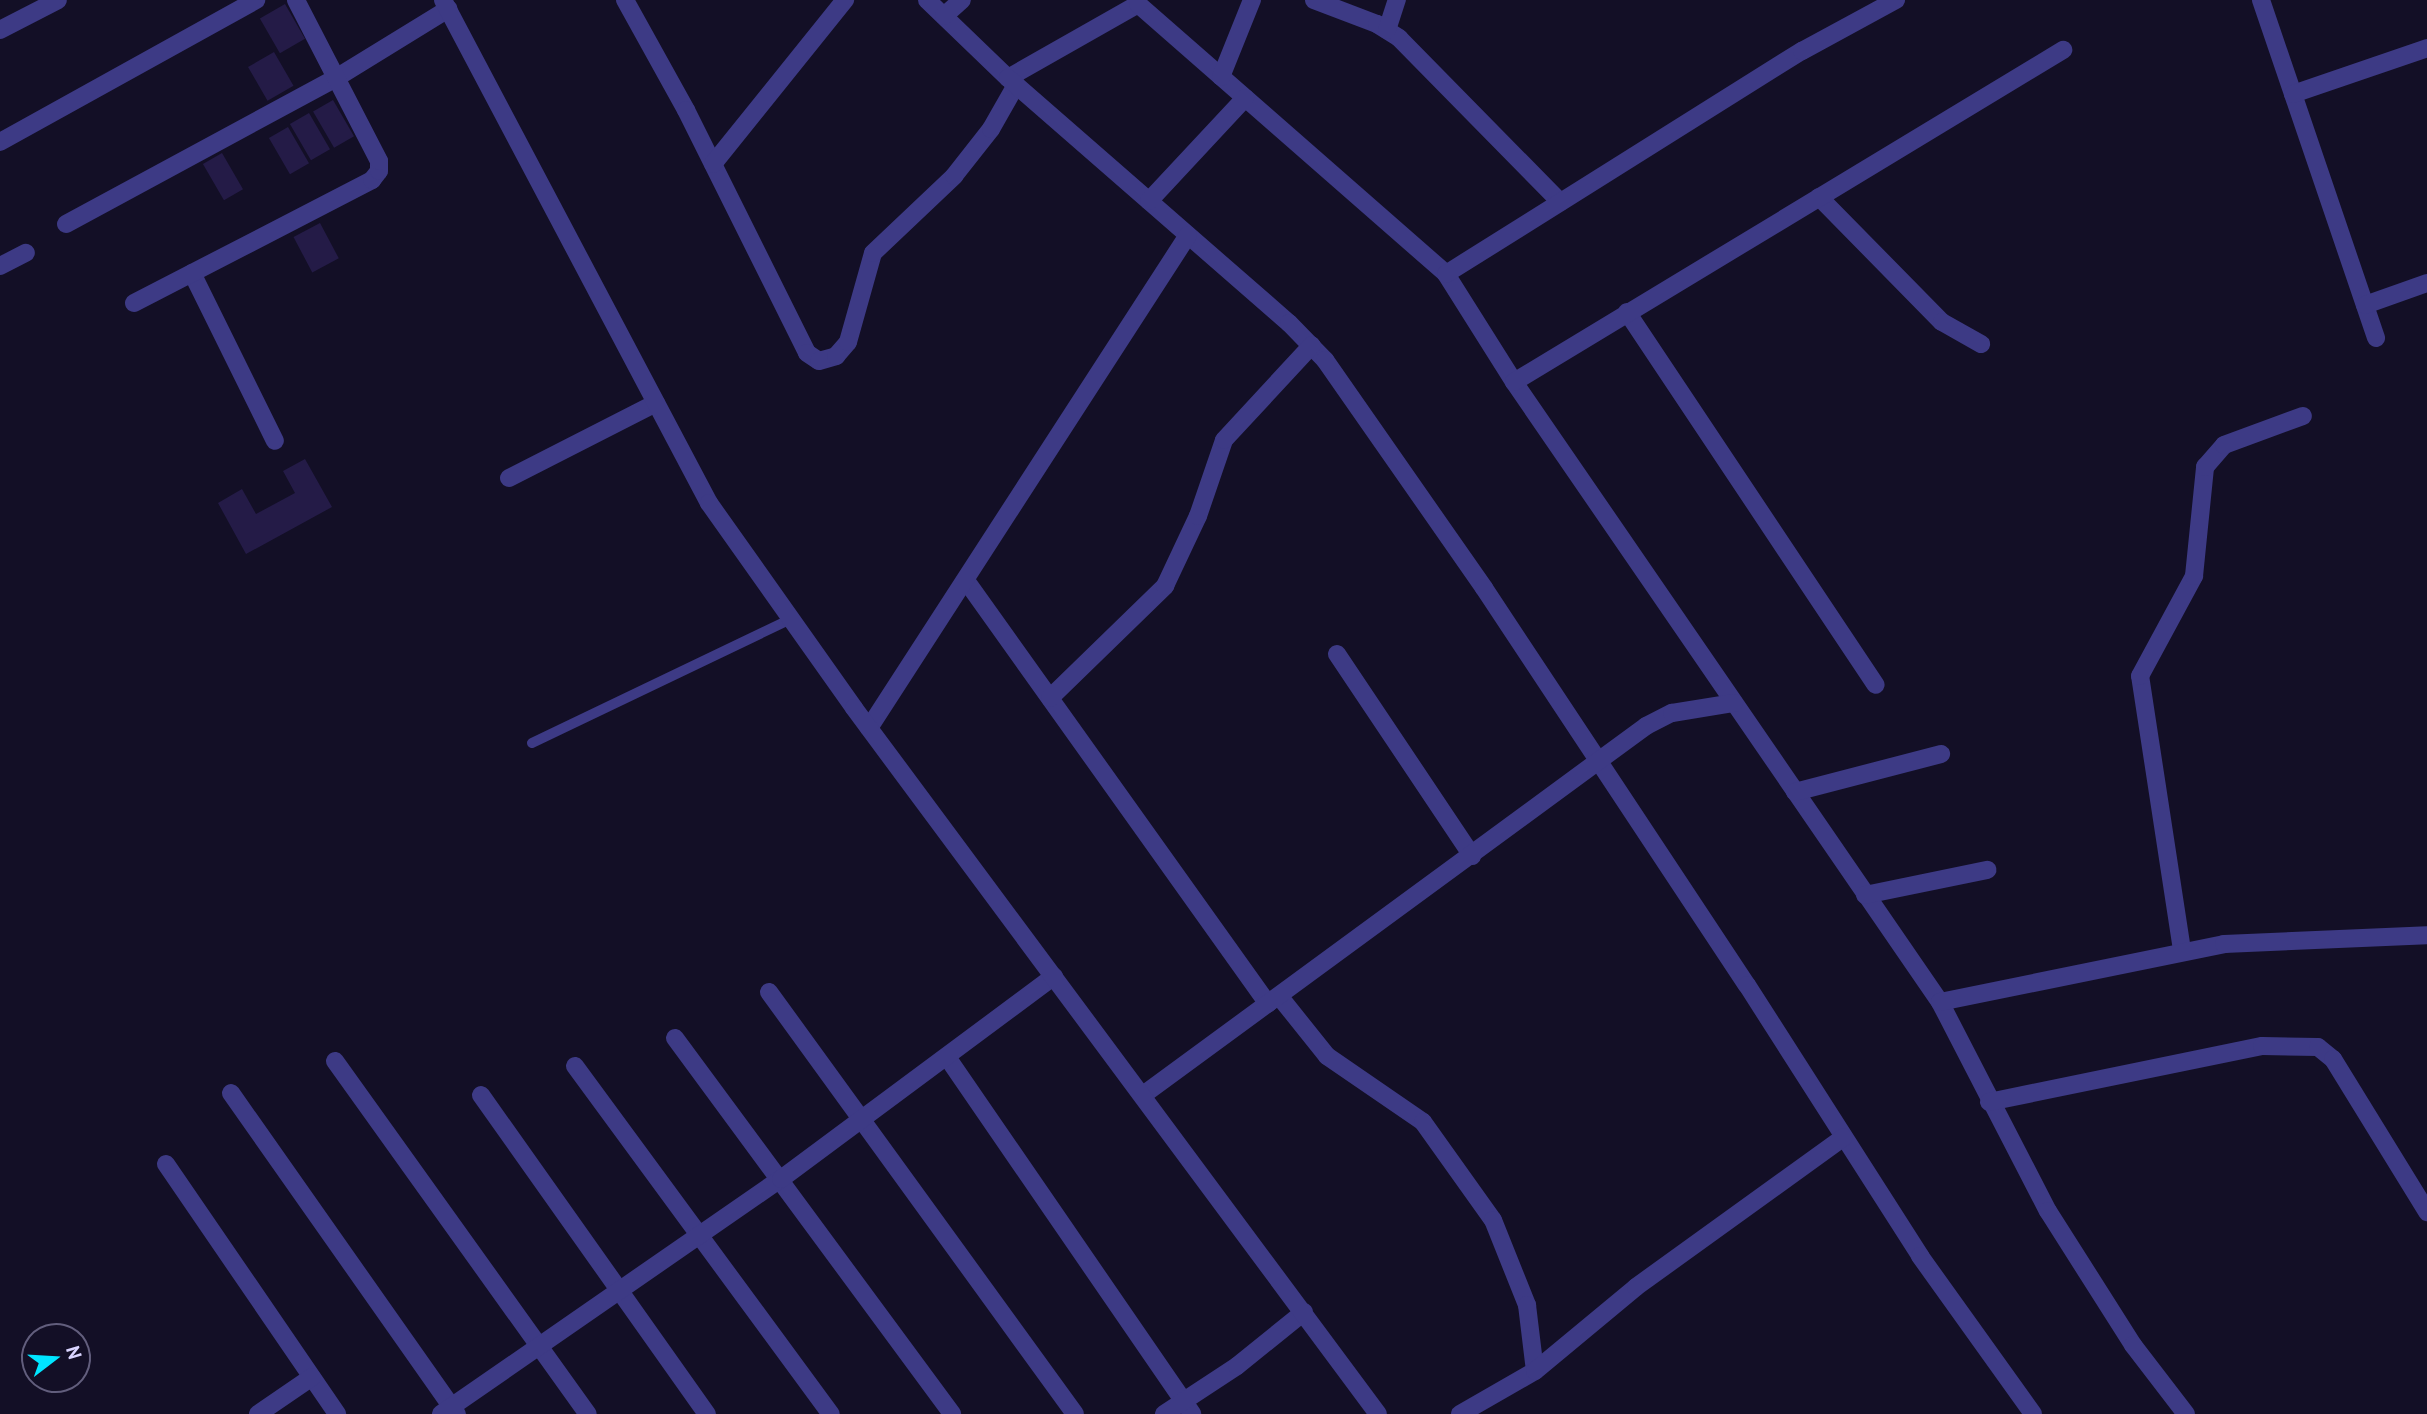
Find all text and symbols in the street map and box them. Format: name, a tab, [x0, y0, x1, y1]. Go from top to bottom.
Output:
north arrow	[21, 1323, 91, 1393]
text: N	[61, 1343, 87, 1362]

